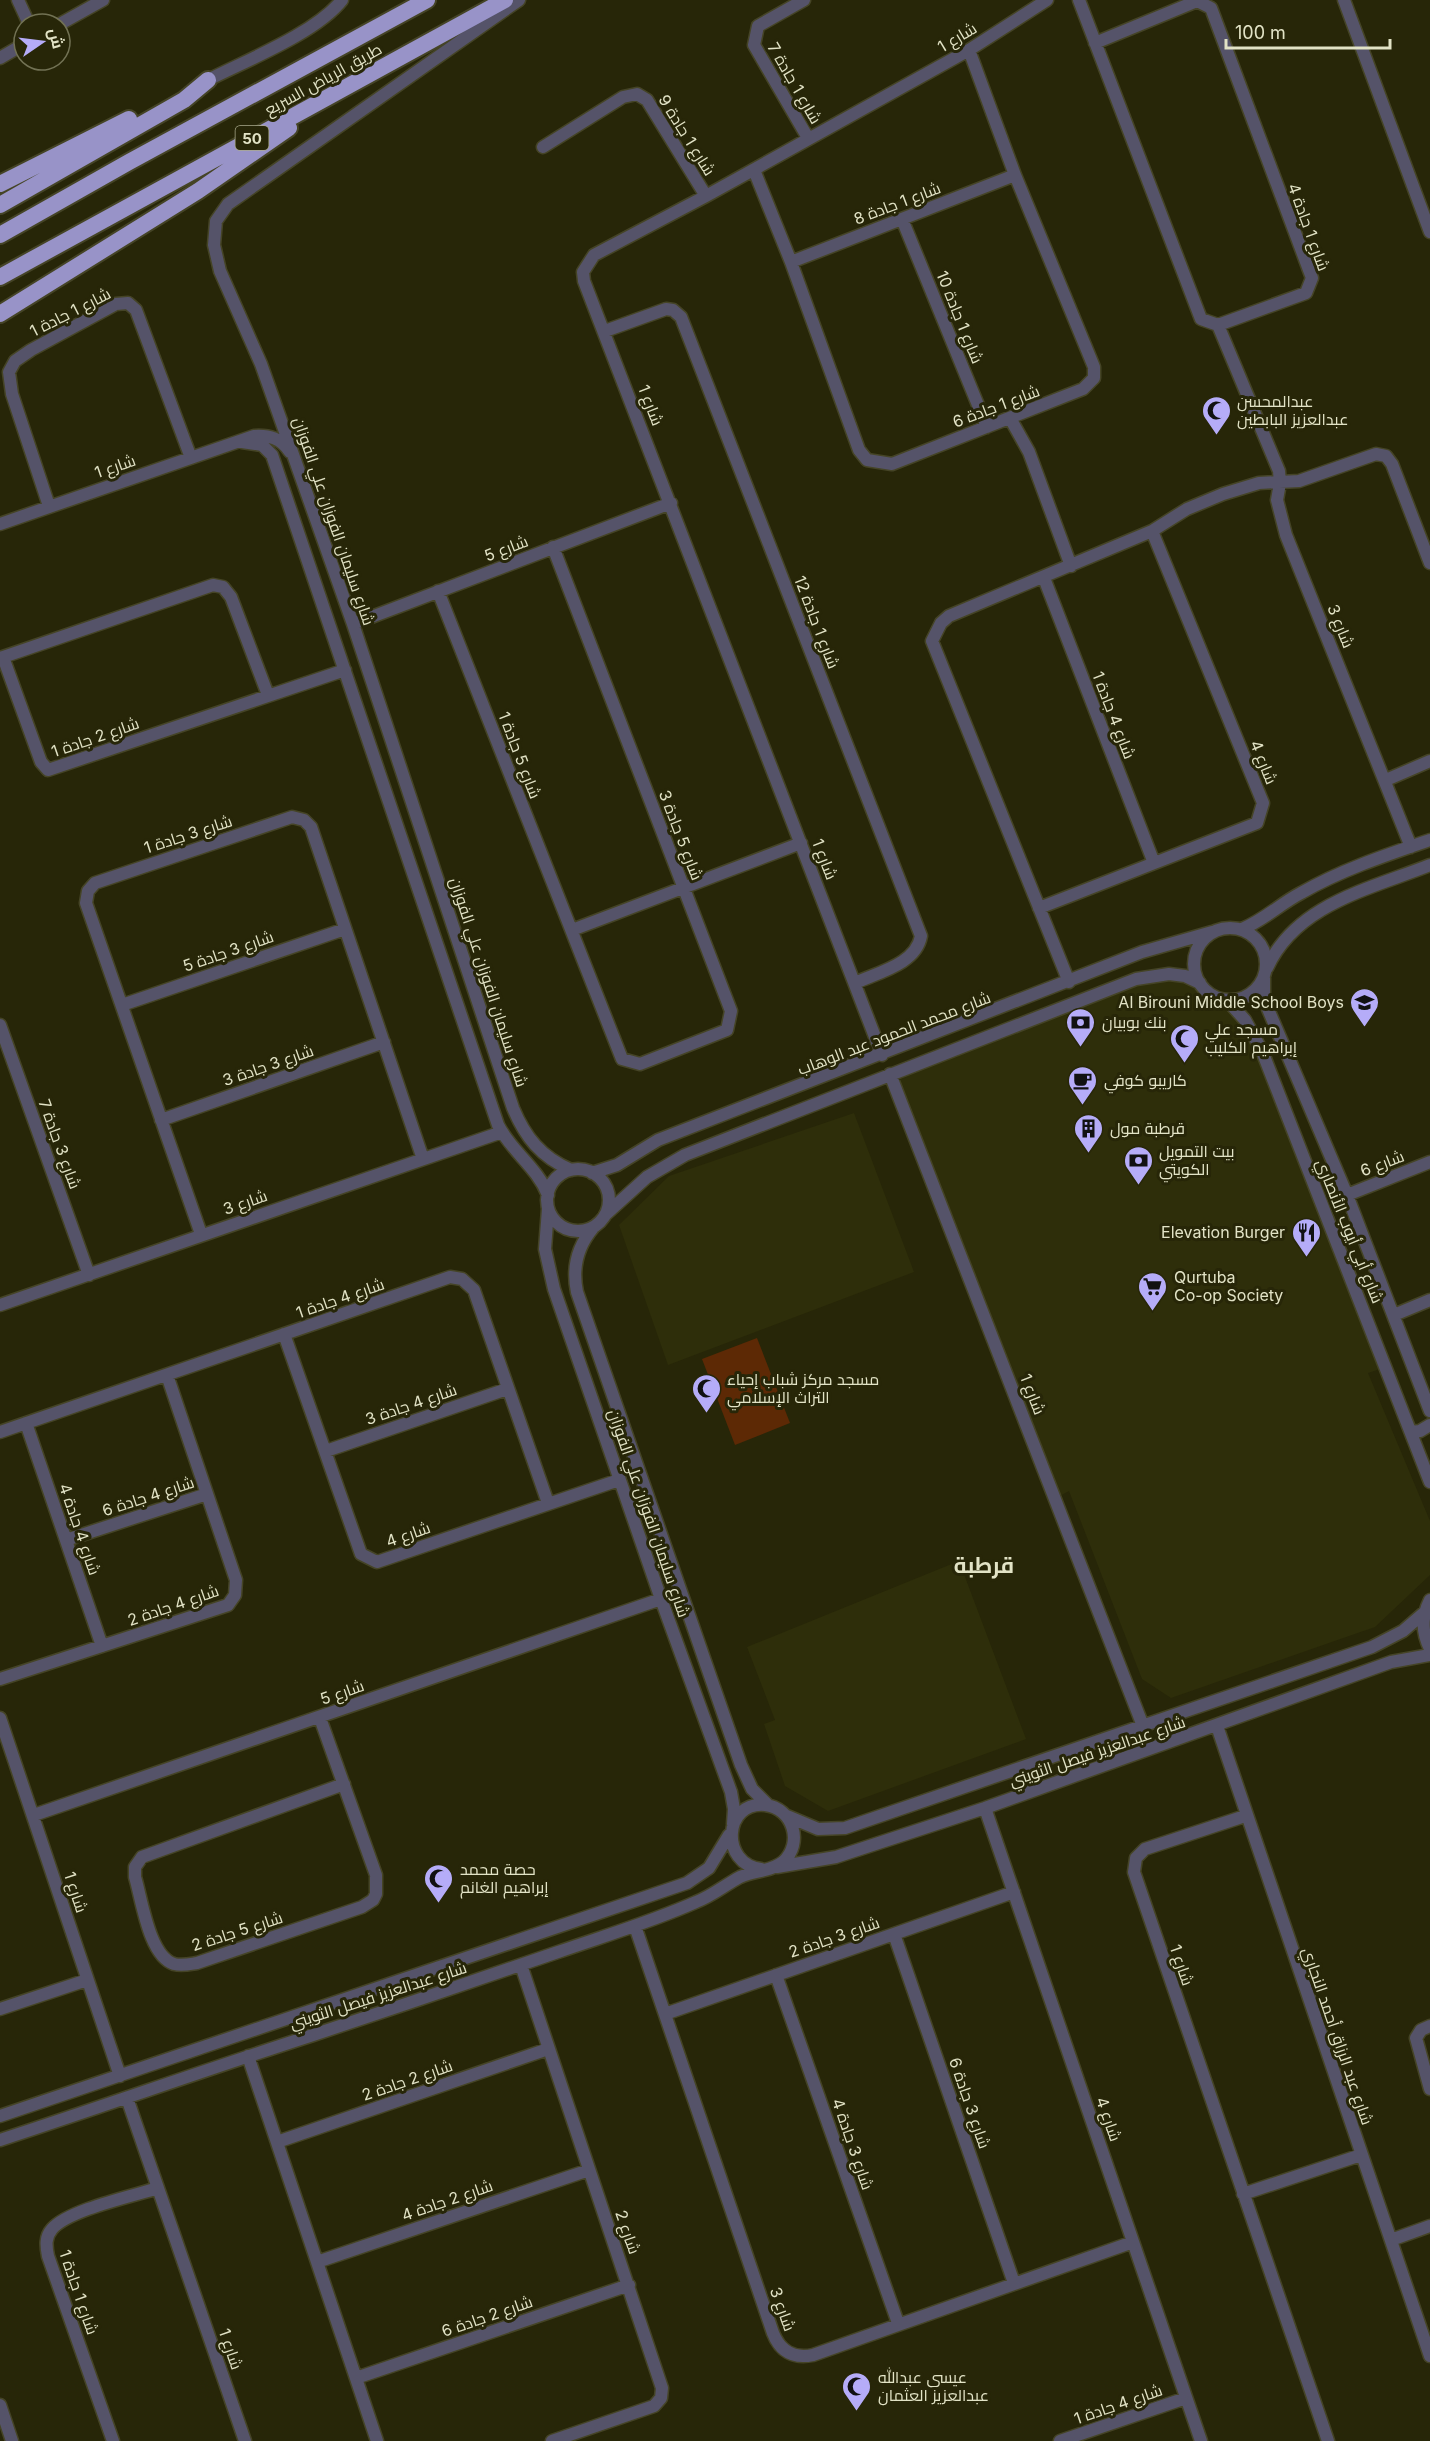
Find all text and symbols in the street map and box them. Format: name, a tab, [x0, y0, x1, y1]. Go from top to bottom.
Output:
north arrow	[12, 12, 72, 72]
scale bar	[1226, 12, 1390, 50]
street label: شارع 1	[934, 18, 981, 58]
text: 100 m	[1235, 22, 1286, 43]
text: ش	[44, 26, 69, 51]
street label: طريق الرياض السريع	[261, 38, 386, 121]
street label: شارع 1 جادة 7	[762, 39, 826, 128]
street label: شارع 1 جادة 9	[653, 91, 720, 180]
road number: 50	[236, 126, 268, 150]
street label: شارع 1 جادة 8	[851, 177, 944, 231]
street label: شارع 1 جادة 4	[1282, 180, 1334, 274]
street label: شارع 1 جادة 10	[930, 268, 988, 367]
street label: شارع 1 جادة 1	[26, 283, 115, 343]
street label: شارع 1 جادة 6	[950, 380, 1043, 434]
street label: شارع 1	[632, 382, 668, 429]
place label: عبدالمحسن عبدالعزيز البابطين	[1237, 391, 1349, 430]
mosque icon: عبدالمحسن عبدالعزيز البابطين	[1200, 394, 1232, 436]
street label: شارع سليمان الفوزان علي الفوزان	[285, 414, 379, 629]
street label: شارع 1	[92, 450, 139, 484]
street label: شارع 5	[481, 531, 531, 567]
street label: شارع 1 جادة 12	[788, 573, 844, 672]
street label: شارع 3	[1321, 601, 1359, 652]
street label: شارع 4 جادة 1	[1086, 668, 1140, 762]
street label: شارع 5 جادة 1	[492, 709, 546, 802]
street label: شارع 2 جادة 1	[49, 713, 142, 763]
street label: شارع 4	[1244, 737, 1282, 788]
street label: شارع 5 جادة 3	[653, 787, 707, 884]
street label: شارع 3 جادة 1	[141, 810, 235, 860]
street label: شارع 1	[806, 836, 842, 883]
street label: شارع سليمان الفوزان علي الفوزان	[442, 875, 532, 1090]
street label: شارع 3 جادة 5	[180, 926, 277, 978]
school or university icon: Al Birouni Middle School Boys	[1349, 986, 1381, 1028]
street label: شارع محمد الحمود عبد الوهاب	[795, 987, 994, 1081]
place label: Al Birouni Middle School Boys	[1118, 992, 1344, 1012]
bank icon: بنك بوبيان	[1065, 1006, 1097, 1048]
place label: بنك بوبيان	[1102, 1012, 1166, 1033]
place label: مسجد علي إبراهيم الكليب	[1205, 1019, 1297, 1059]
mosque icon: مسجد علي إبراهيم الكليب	[1168, 1022, 1200, 1064]
street label: شارع 3 جادة 3	[220, 1040, 317, 1092]
cafe icon: كاريبو كوفي	[1067, 1064, 1099, 1106]
place label: كاريبو كوفي	[1104, 1070, 1187, 1094]
street label: شارع 3 جادة 7	[33, 1096, 85, 1192]
building icon: قرطبة مول	[1073, 1112, 1105, 1154]
place label: قرطبة مول	[1110, 1118, 1185, 1139]
place label: بيت التمويل الكويتي	[1159, 1141, 1234, 1183]
bank icon: بيت التمويل الكويتي	[1122, 1144, 1154, 1186]
street label: شارع 6	[1357, 1146, 1408, 1182]
street label: شارع أبي أيوب الأنصاري	[1308, 1156, 1388, 1307]
street label: شارع 3	[220, 1185, 270, 1221]
restaurant icon: Elevation Burger	[1290, 1216, 1322, 1258]
place label: Elevation Burger	[1161, 1222, 1285, 1242]
place label: Qurtuba Co-op Society	[1174, 1267, 1283, 1305]
supermarket icon: Qurtuba Co-op Society	[1137, 1270, 1169, 1312]
street label: شارع 4 جادة 1	[293, 1274, 387, 1324]
place label: مسجد مركز شباب إحياء التراث الإسلامي	[727, 1369, 879, 1411]
street label: شارع 1	[1014, 1371, 1050, 1418]
mosque icon: مسجد مركز شباب إحياء التراث الإسلامي	[690, 1372, 722, 1414]
street label: شارع 4 جادة 3	[363, 1379, 460, 1431]
street label: شارع سليمان الفوزان علي الفوزان	[600, 1406, 694, 1621]
street label: شارع 4 جادة 6	[100, 1472, 197, 1522]
street label: شارع 4 جادة 4	[53, 1480, 105, 1578]
street label: شارع 4	[383, 1517, 434, 1553]
district label: قرطبة	[954, 1552, 1014, 1579]
street label: شارع 4 جادة 2	[125, 1580, 222, 1632]
street label: شارع 5	[317, 1675, 367, 1711]
street label: شارع عبدالعزيز فيصل الثويني	[1006, 1711, 1189, 1794]
place label: حصة محمد إبراهيم الغانم	[460, 1859, 549, 1899]
mosque icon: حصة محمد إبراهيم الغانم	[423, 1862, 455, 1904]
street label: شارع 1	[58, 1869, 92, 1916]
street label: شارع 5 جادة 2	[189, 1907, 286, 1957]
street label: شارع 3 جادة 2	[786, 1912, 883, 1964]
street label: شارع 1	[1164, 1942, 1198, 1989]
street label: شارع عبد الرزاق أحمد النجاري	[1294, 1945, 1378, 2129]
street label: شارع عبدالعزيز فيصل الثويني	[287, 1957, 470, 2037]
street label: شارع 2 جادة 2	[359, 2055, 456, 2107]
street label: شارع 3 جادة 6	[943, 2055, 995, 2152]
street label: شارع 4	[1090, 2094, 1126, 2145]
street label: شارع 3 جادة 4	[826, 2096, 878, 2193]
street label: شارع 2 جادة 4	[399, 2175, 496, 2227]
street label: شارع 2	[609, 2207, 645, 2257]
street label: شارع 1 جادة 1	[53, 2247, 103, 2338]
street label: شارع 3	[764, 2284, 800, 2334]
street label: شارع 2 جادة 6	[439, 2291, 536, 2343]
street label: شارع 1	[213, 2326, 247, 2373]
place label: عيسى عبدالله عبدالعزيز العثمان	[878, 2367, 989, 2406]
mosque icon: عيسى عبدالله عبدالعزيز العثمان	[841, 2370, 873, 2412]
street label: شارع 4 جادة 1	[1071, 2380, 1165, 2430]

